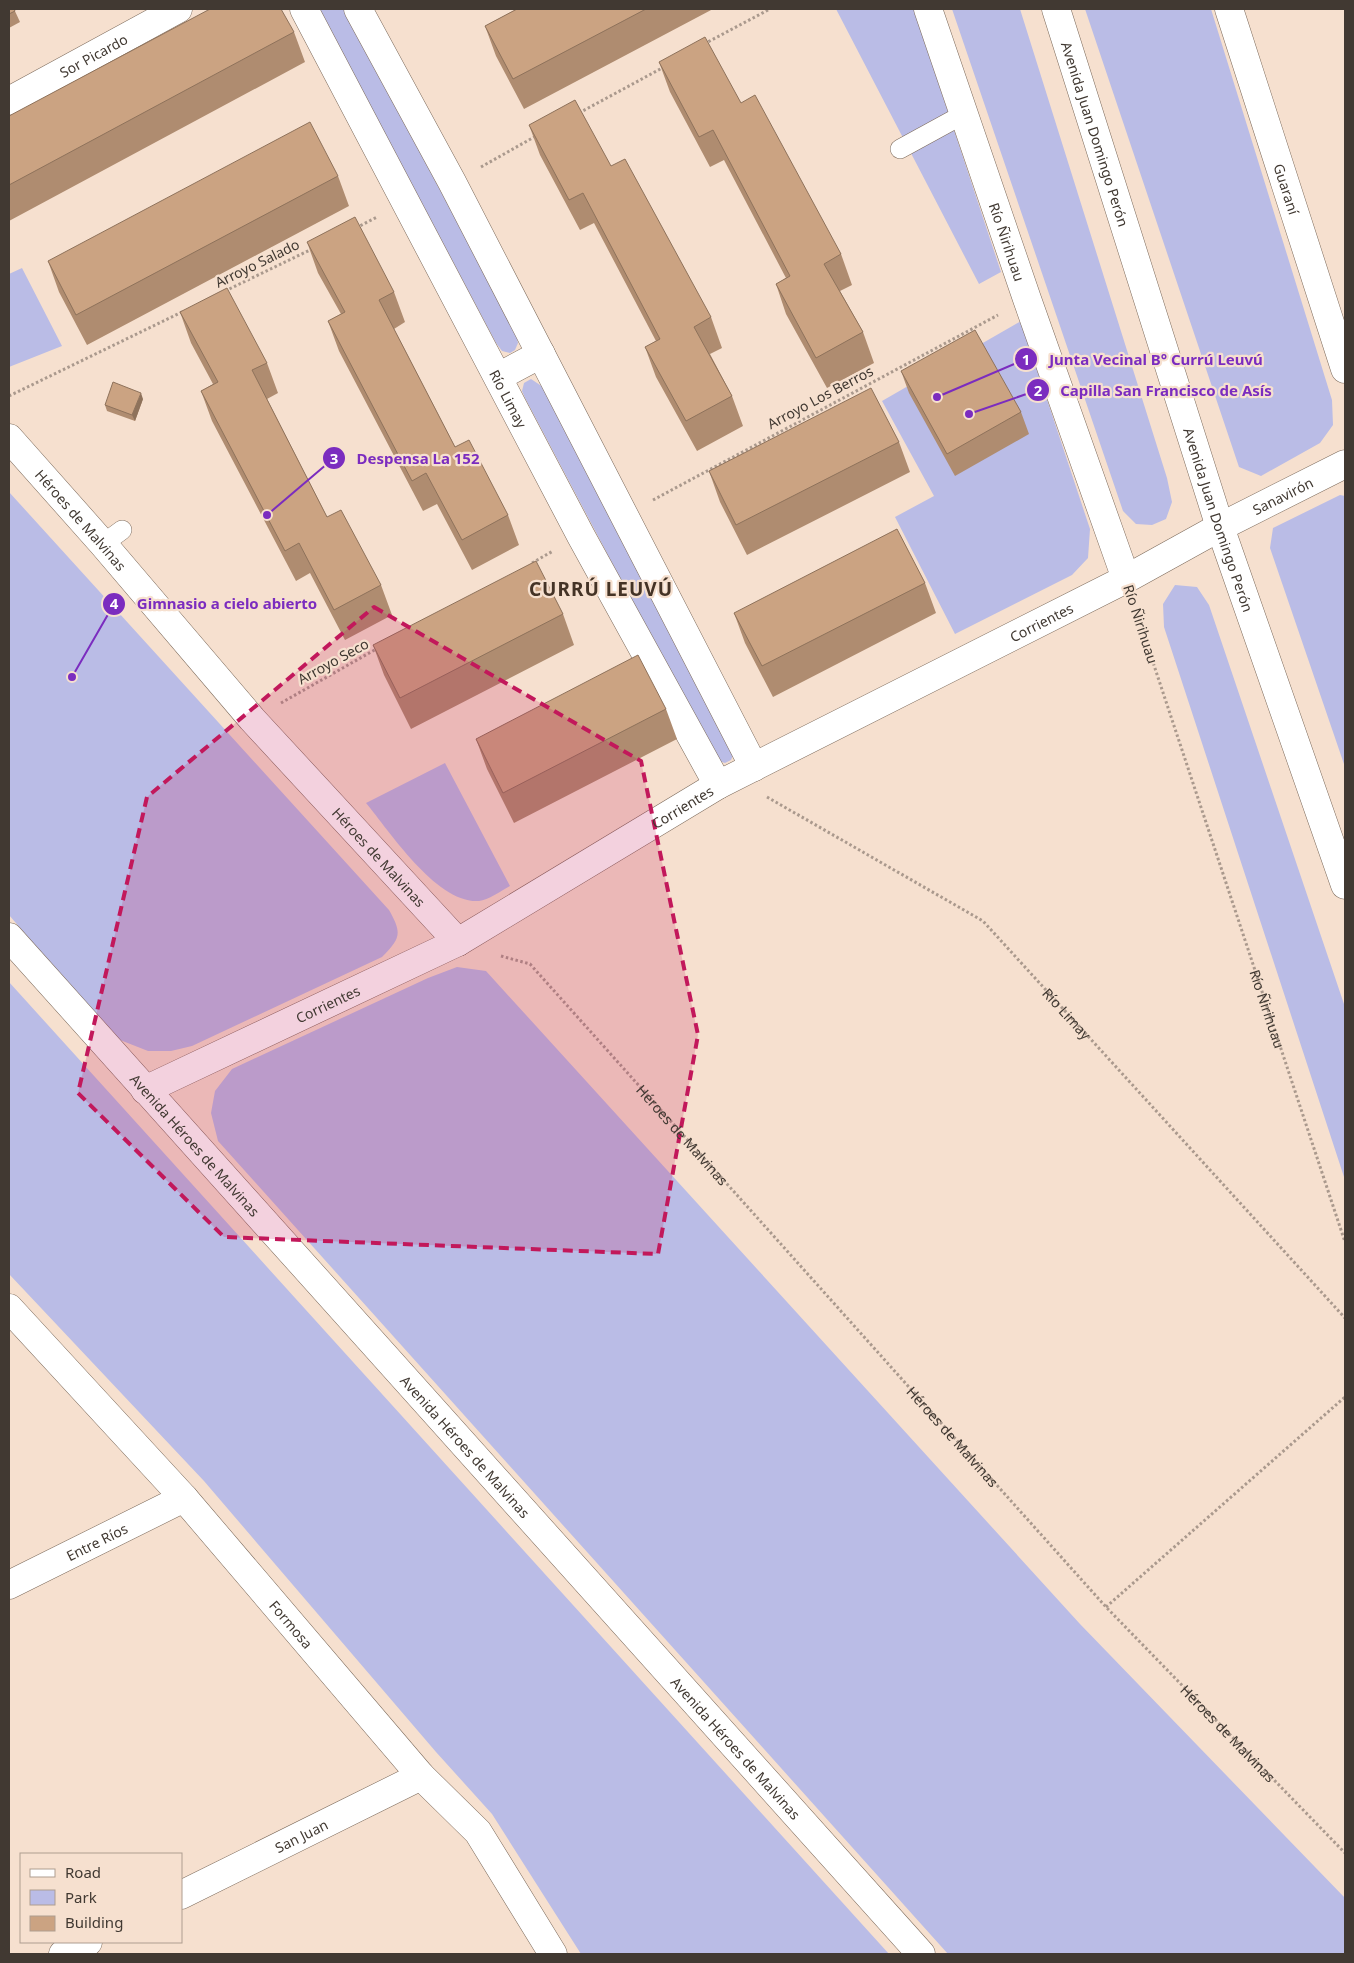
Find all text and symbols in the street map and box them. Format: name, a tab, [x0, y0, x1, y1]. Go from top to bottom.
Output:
street label: Sor Picardo	[56, 29, 131, 81]
street label: Avenida Juan Domingo Perón	[1057, 39, 1134, 229]
street label: Guaraní	[1270, 161, 1304, 217]
street label: Río Ñirihuau	[985, 200, 1030, 284]
street label: Arroyo Salado	[212, 234, 302, 292]
callout: Junta Vecinal B° Currú Leuvú	[1014, 344, 1273, 374]
text: 1	[1022, 349, 1030, 369]
text: Junta Vecinal B° Currú Leuvú	[1047, 349, 1263, 369]
street label: Arroyo Los Berros	[764, 361, 876, 433]
street label: Río Limay	[486, 366, 532, 432]
callout: Capilla San Francisco de Asís	[1025, 375, 1282, 405]
text: 2	[1034, 380, 1043, 400]
text: Capilla San Francisco de Asís	[1060, 380, 1272, 400]
street label: Avenida Juan Domingo Perón	[1180, 425, 1258, 614]
callout: Despensa La 152	[322, 443, 490, 473]
text: 3	[330, 448, 338, 468]
text: Despensa La 152	[356, 448, 480, 468]
street label: Héroes de Malvinas	[31, 465, 131, 575]
street label: Sanavirón	[1249, 472, 1316, 519]
district label: CURRÚ LEUVÚ	[529, 576, 673, 602]
street label: Río Ñirihuau	[1119, 582, 1163, 666]
callout: Gimnasio a cielo abierto	[102, 589, 327, 619]
text: 4	[110, 593, 119, 613]
text: Gimnasio a cielo abierto	[137, 593, 317, 613]
street label: Corrientes	[1006, 598, 1076, 646]
street label: Arroyo Seco	[294, 634, 372, 688]
street label: Corrientes	[648, 781, 717, 833]
street label: Héroes de Malvinas	[329, 803, 430, 911]
street label: Río Ñirihuau	[1246, 967, 1290, 1051]
street label: Corrientes	[292, 980, 363, 1027]
street label: Río Limay	[1039, 983, 1096, 1044]
street label: Avenida Héroes de Malvinas	[126, 1069, 264, 1220]
street label: Héroes de Malvinas	[633, 1080, 733, 1189]
street label: Avenida Héroes de Malvinas	[397, 1371, 535, 1522]
street label: Héroes de Malvinas	[903, 1382, 1003, 1491]
street label: Entre Ríos	[63, 1518, 131, 1565]
street label: Formosa	[266, 1596, 317, 1652]
street label: Avenida Héroes de Malvinas	[667, 1672, 805, 1823]
street label: Héroes de Malvinas	[1177, 1680, 1280, 1786]
street label: San Juan	[271, 1814, 331, 1857]
legend	[20, 1853, 182, 1943]
text: Road	[65, 1862, 101, 1882]
text: Park	[65, 1887, 97, 1907]
text: Building	[65, 1912, 123, 1932]

